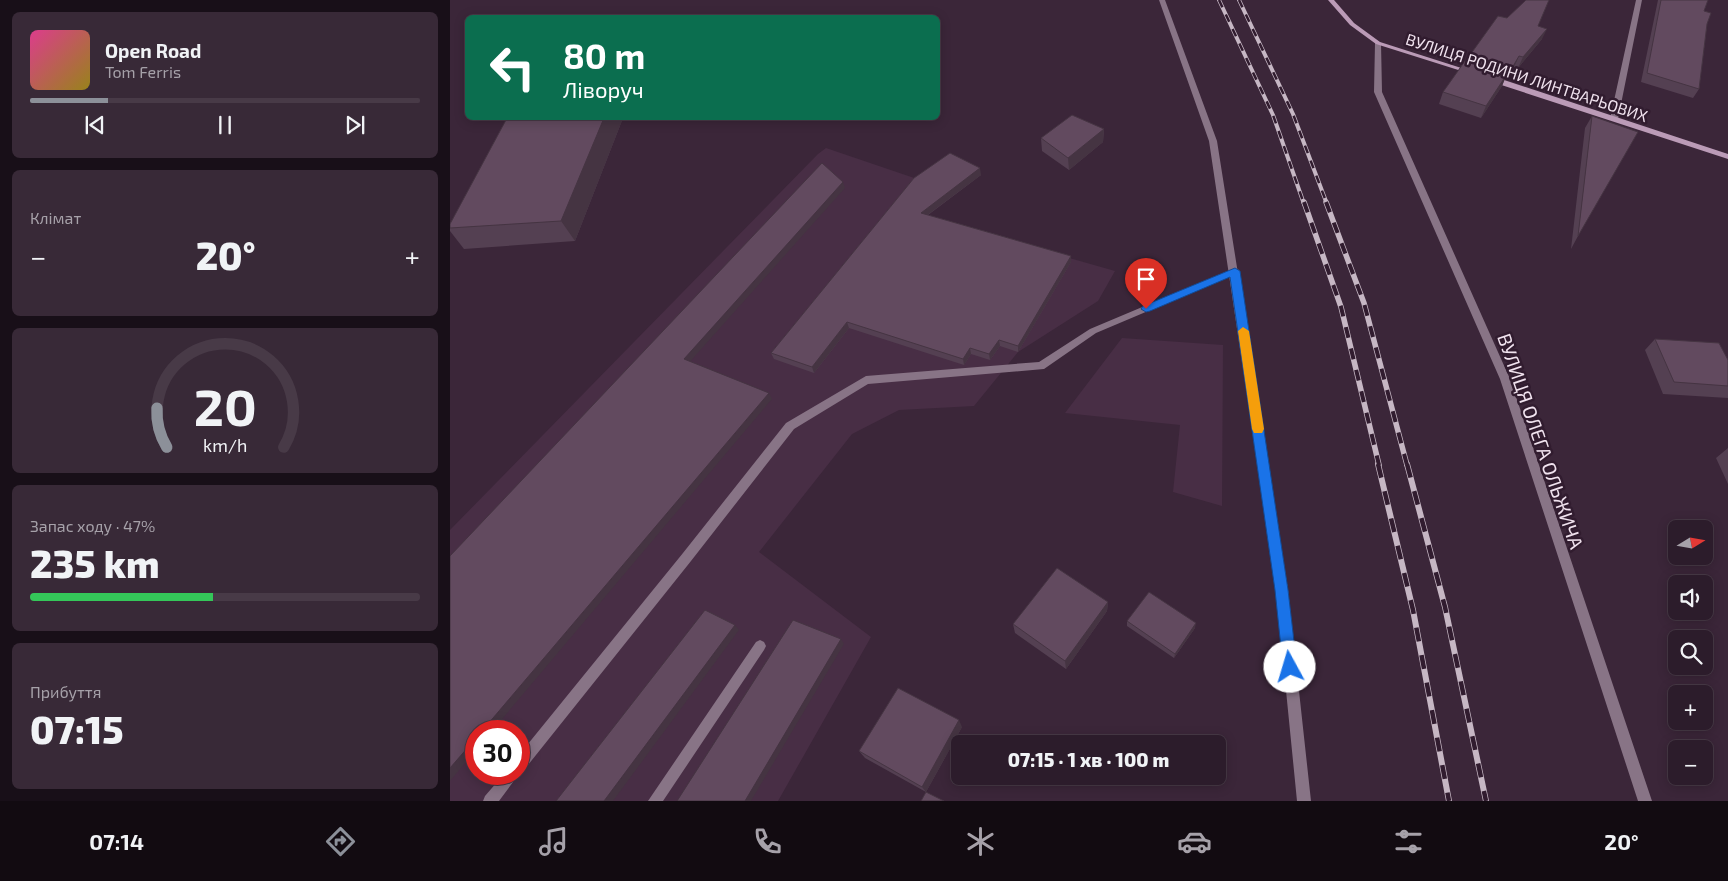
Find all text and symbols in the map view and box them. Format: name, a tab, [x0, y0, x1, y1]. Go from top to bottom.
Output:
street label: ВУЛИЦЯ РОДИНИ ЛИНТВАРЬОВИХ	[1404, 29, 1650, 125]
text: 80 m	[563, 34, 645, 76]
icon: left	[480, 35, 545, 100]
text: Open Road	[105, 39, 201, 62]
text: Tom Ferris	[105, 62, 181, 81]
text: Ліворуч	[563, 76, 644, 102]
icon: previous	[81, 111, 109, 139]
icon: pause	[211, 111, 239, 139]
icon: next	[341, 111, 369, 139]
text: Клімат	[30, 208, 81, 227]
text: 20°	[196, 232, 255, 278]
text: −	[30, 239, 46, 273]
text: +	[405, 239, 420, 273]
pin	[1125, 258, 1167, 309]
icon: arrive	[1132, 265, 1160, 293]
street label: ВУЛИЦЯ ОЛЕГА ОЛЬЖИЧА	[1493, 330, 1589, 552]
text: 20	[193, 374, 257, 436]
text: km/h	[203, 434, 247, 456]
text: Запас ходу · 47%	[30, 516, 155, 535]
north arrow	[1668, 520, 1712, 565]
map controls	[1668, 520, 1713, 785]
text: 235 km	[30, 540, 159, 586]
button: sound	[1668, 575, 1713, 620]
button: search	[1668, 630, 1713, 675]
position arrow	[1263, 640, 1315, 692]
text: Прибуття	[30, 682, 101, 701]
button: +	[1668, 685, 1713, 730]
text: 07:15	[30, 706, 124, 752]
speed limit sign: 30	[465, 720, 530, 785]
button: −	[1668, 740, 1713, 785]
text: 07:15 · 1 хв · 100 m	[1008, 748, 1169, 771]
icon: directions	[323, 824, 358, 859]
icon: music	[536, 824, 571, 859]
icon: phone	[750, 824, 785, 859]
icon: climate	[963, 824, 998, 859]
icon: car	[1177, 824, 1212, 859]
icon: filters	[1391, 824, 1426, 859]
text: 07:14	[89, 828, 144, 854]
text: 20°	[1604, 828, 1639, 854]

